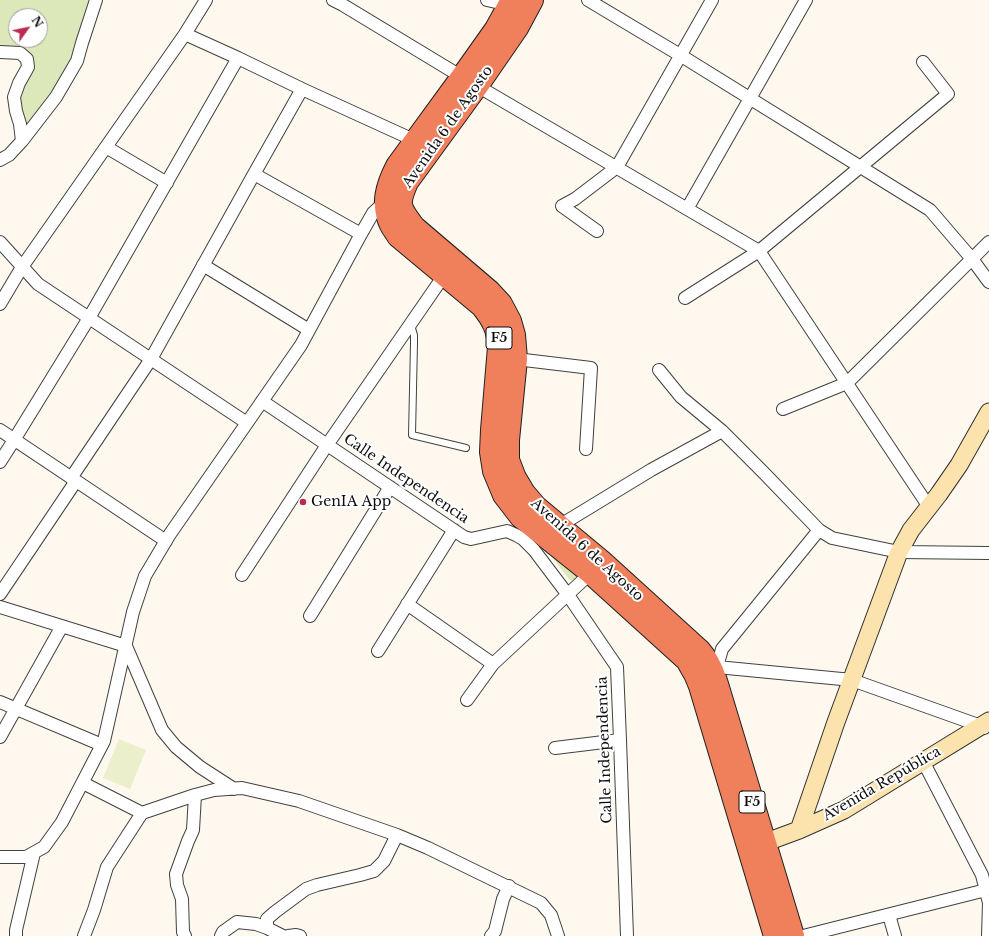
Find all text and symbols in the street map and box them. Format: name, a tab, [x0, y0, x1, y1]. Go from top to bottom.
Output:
north arrow	[8, 8, 48, 48]
text: N	[29, 14, 46, 30]
street label: Avenida 6 de Agosto	[399, 63, 497, 191]
road number: F5	[486, 327, 512, 349]
street label: Calle Independencia	[340, 431, 472, 527]
place label: GenIA App	[311, 494, 391, 510]
street label: Avenida 6 de Agosto	[527, 495, 647, 605]
marker: GenIA App	[298, 497, 308, 507]
street label: Calle Independencia	[594, 676, 616, 824]
street label: Avenida República	[820, 743, 944, 825]
road number: F5	[739, 791, 765, 813]

